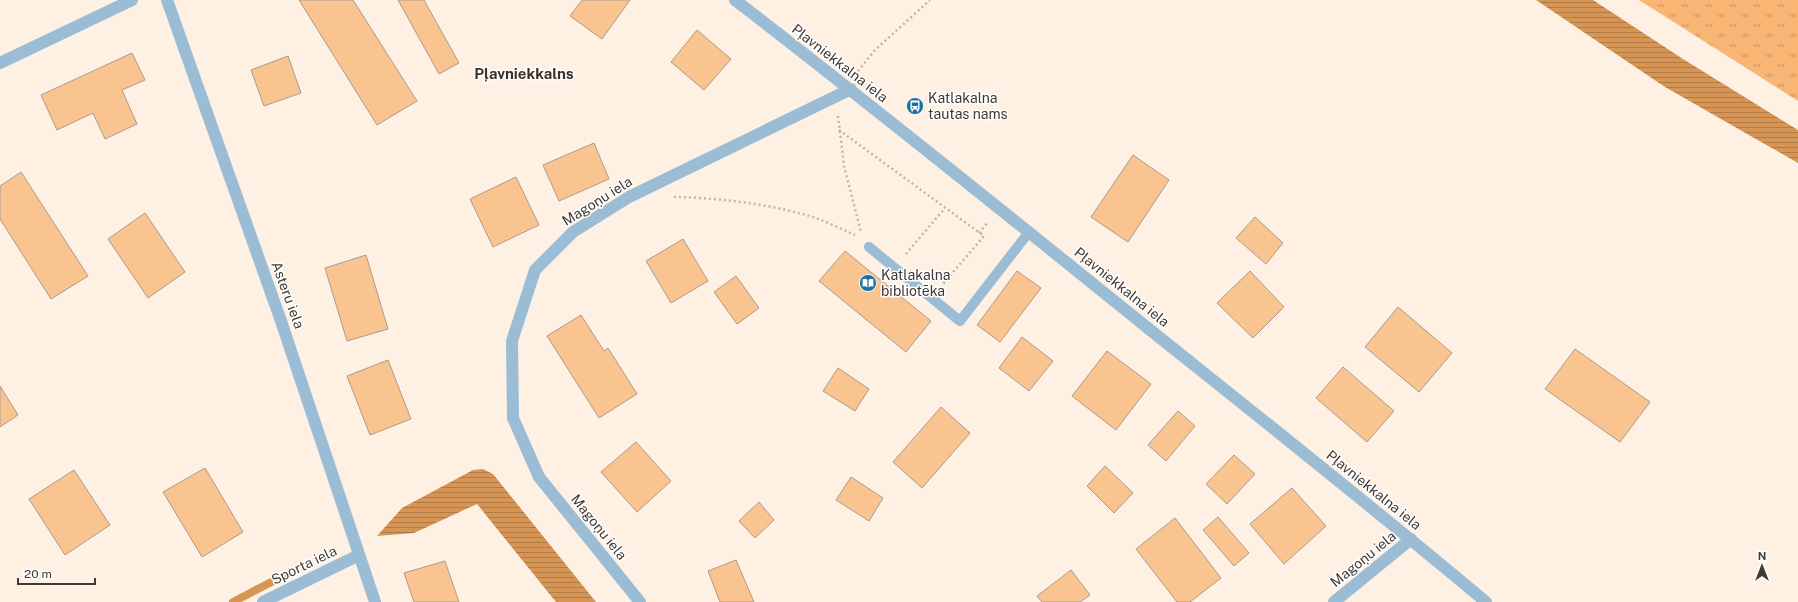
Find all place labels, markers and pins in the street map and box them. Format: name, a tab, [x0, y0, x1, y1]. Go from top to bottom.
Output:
place label: Katlakalna tautas nams	[928, 90, 1008, 122]
bus stop icon: Katlakalna tautas nams	[905, 96, 925, 116]
place label: Katlakalna bibliotēka	[881, 267, 951, 299]
library icon: Katlakalna bibliotēka	[858, 273, 878, 293]

